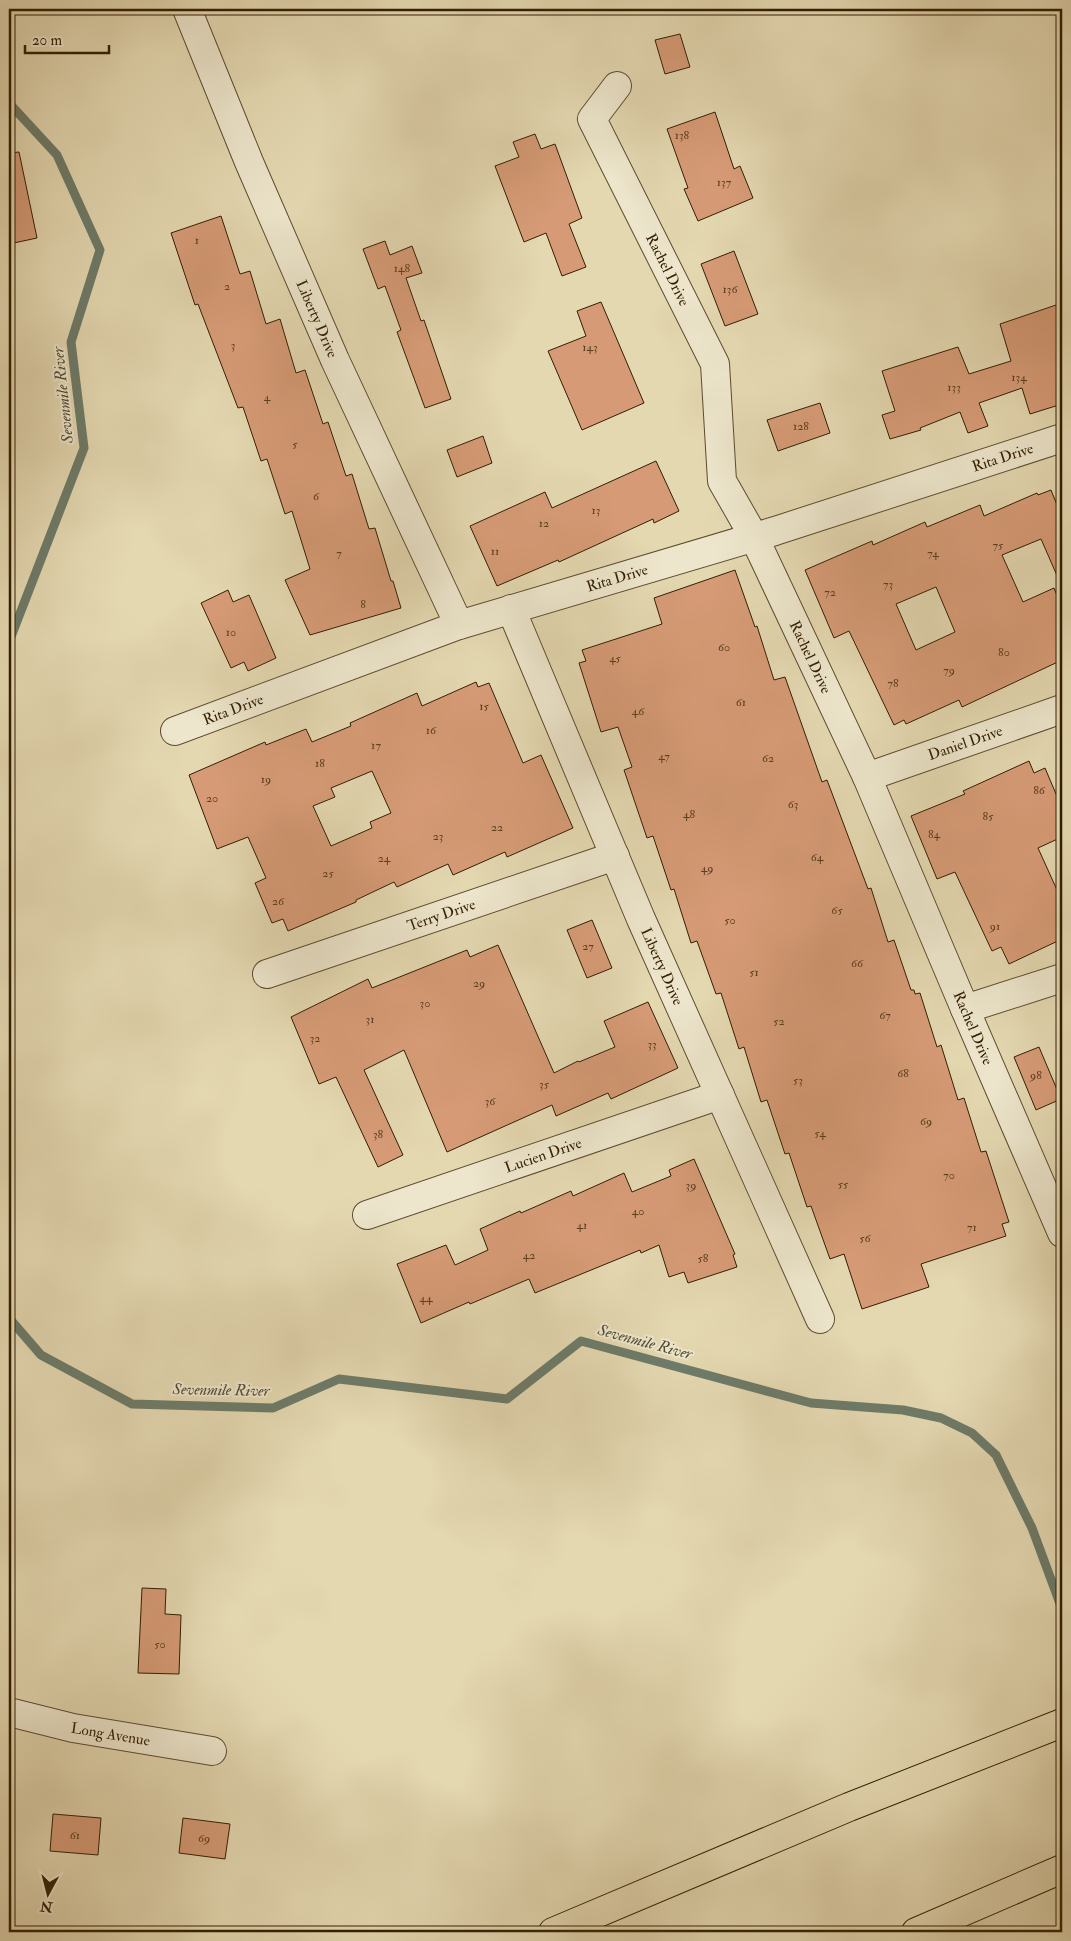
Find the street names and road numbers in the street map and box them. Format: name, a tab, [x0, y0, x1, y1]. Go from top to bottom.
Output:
street label: Rachel Drive	[642, 230, 694, 309]
street label: Liberty Drive	[292, 277, 342, 361]
street label: Rita Drive	[970, 438, 1036, 476]
street label: Rita Drive	[584, 560, 650, 596]
street label: Rachel Drive	[785, 618, 836, 697]
street label: Rita Drive	[200, 689, 266, 729]
street label: Daniel Drive	[925, 721, 1005, 765]
street label: Terry Drive	[405, 895, 478, 935]
street label: Liberty Drive	[637, 925, 688, 1008]
street label: Rachel Drive	[949, 988, 998, 1068]
street label: Lucien Drive	[502, 1133, 584, 1177]
street label: Long Avenue	[70, 1718, 152, 1750]

